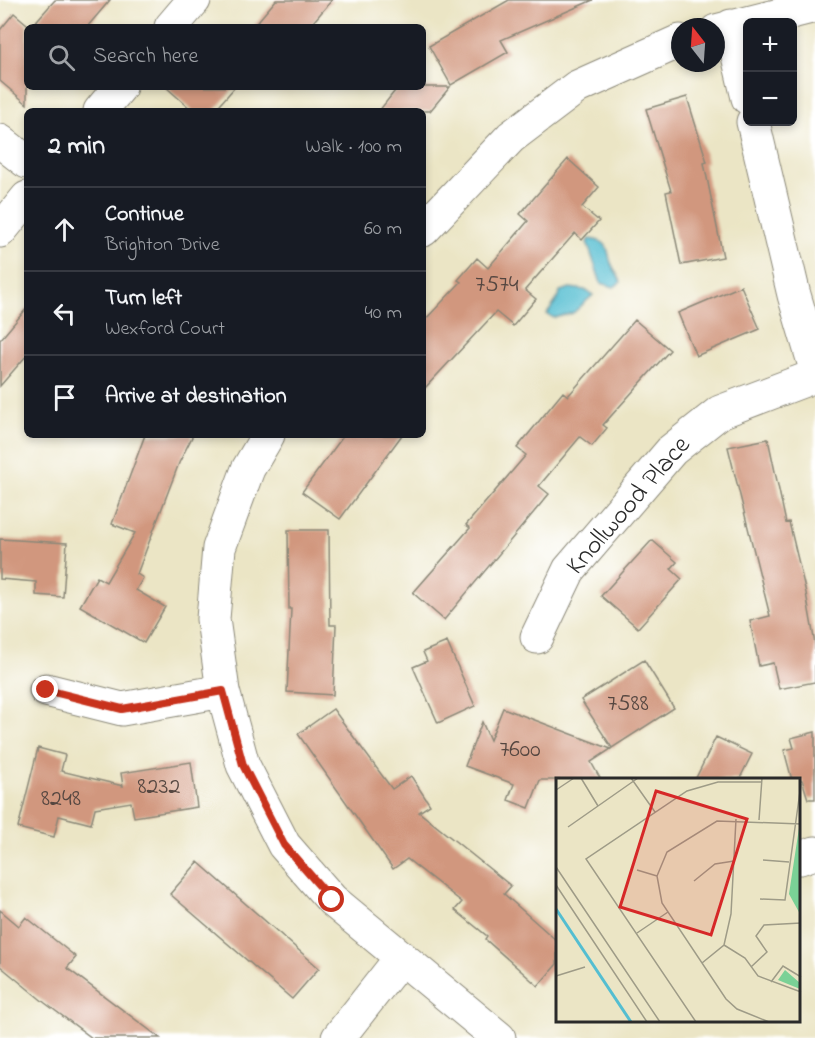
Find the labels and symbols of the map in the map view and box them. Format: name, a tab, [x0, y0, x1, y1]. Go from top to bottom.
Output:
north arrow	[671, 18, 725, 72]
house number: 7574	[475, 268, 519, 303]
street label: Knollwood Place	[557, 427, 701, 584]
route end	[32, 676, 58, 702]
house number: 7588	[607, 687, 649, 722]
house number: 7600	[499, 733, 541, 768]
house number: 8232	[138, 770, 180, 805]
inset map	[556, 778, 800, 1023]
house number: 8248	[41, 782, 81, 817]
route start	[318, 886, 344, 912]

